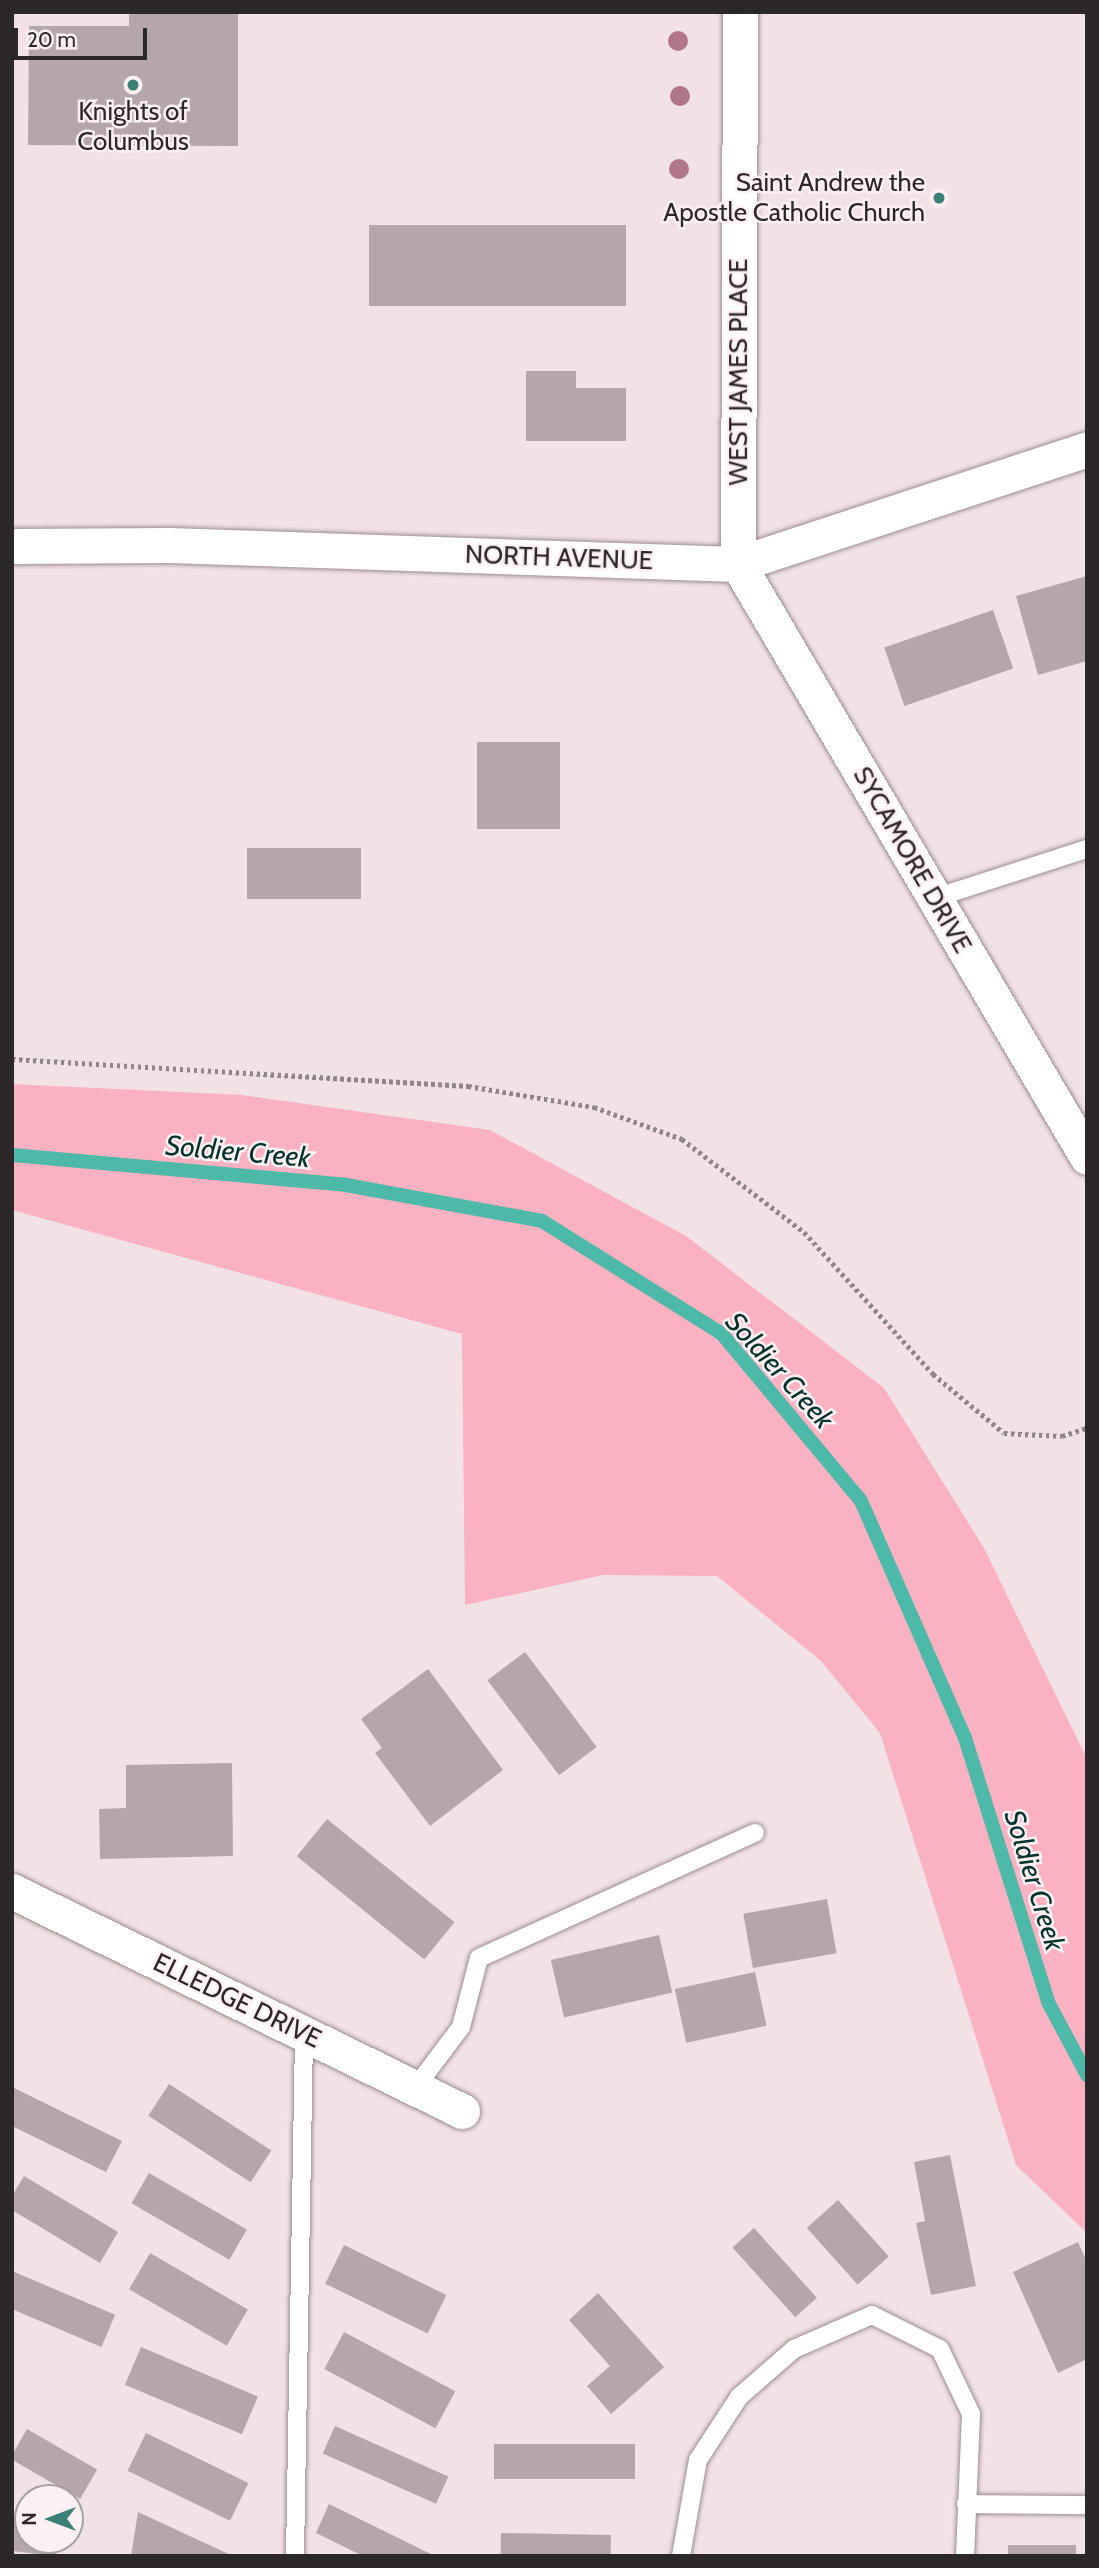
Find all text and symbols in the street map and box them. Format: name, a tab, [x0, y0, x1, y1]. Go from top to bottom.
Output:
scale bar	[18, 14, 150, 58]
text: 20 m	[27, 27, 76, 52]
marker: Knights of Columbus	[125, 77, 141, 93]
place label: Knights of Columbus	[77, 96, 189, 158]
place label: Saint Andrew the Apostle Catholic Church	[663, 167, 925, 228]
marker: Saint Andrew the Apostle Catholic Church	[931, 190, 947, 206]
street label: WEST JAMES PLACE	[723, 258, 755, 486]
street label: NORTH AVENUE	[464, 539, 654, 577]
street label: SYCAMORE DRIVE	[846, 761, 978, 959]
water label: Soldier Creek	[164, 1128, 312, 1174]
water label: Soldier Creek	[719, 1305, 841, 1435]
water label: Soldier Creek	[998, 1806, 1072, 1954]
street label: ELLEDGE DRIVE	[148, 1947, 326, 2055]
north arrow	[14, 2484, 84, 2554]
text: N	[18, 2512, 41, 2526]

